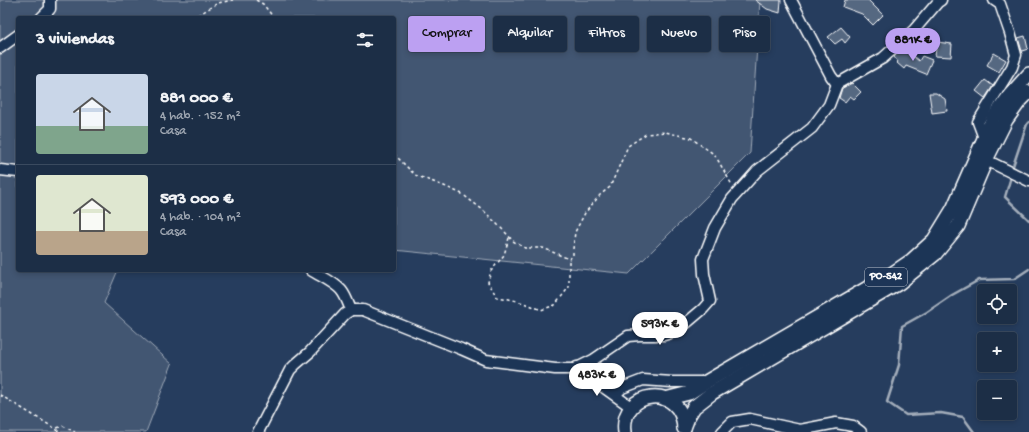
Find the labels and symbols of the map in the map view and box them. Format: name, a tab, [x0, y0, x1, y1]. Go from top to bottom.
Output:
pin: 881K €	[880, 28, 946, 62]
road number: PO-542	[865, 268, 907, 286]
pin: 593K €	[627, 312, 693, 346]
pin: 483K €	[564, 363, 630, 397]

